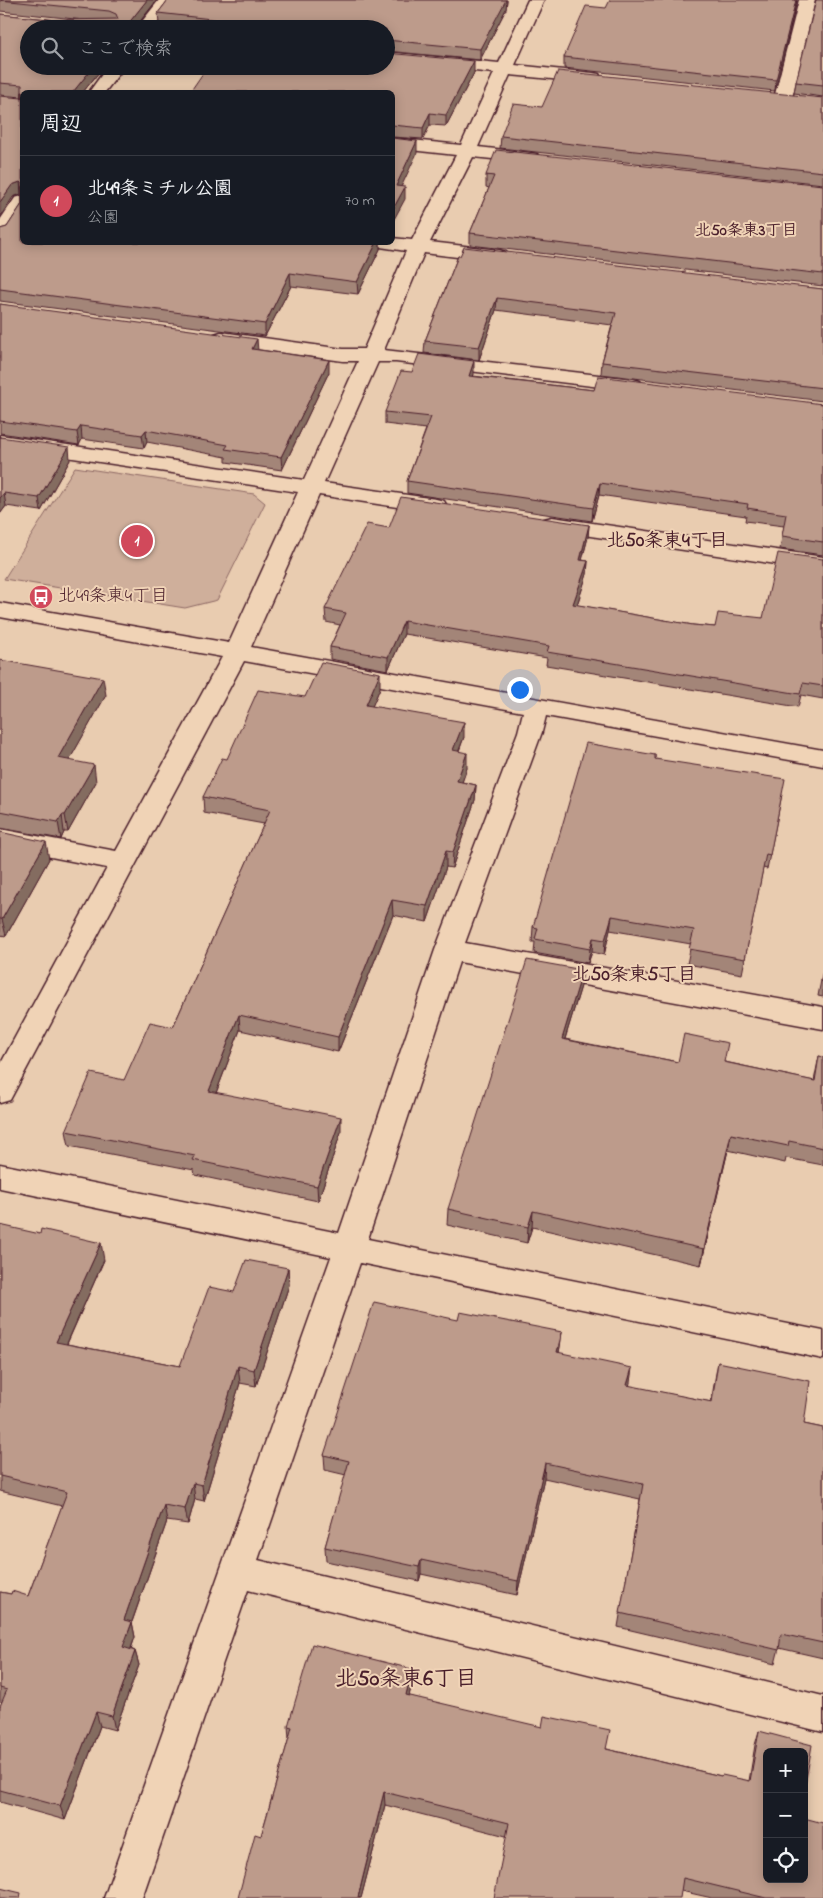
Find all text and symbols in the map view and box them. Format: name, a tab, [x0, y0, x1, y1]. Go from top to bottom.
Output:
search box	[20, 20, 395, 75]
icon: search	[38, 34, 66, 62]
text: ここで検索	[78, 36, 173, 63]
text: 周辺	[40, 110, 82, 140]
text: 北49条ミチル公園	[87, 176, 232, 203]
text: 1	[53, 189, 59, 213]
text: 70 m	[345, 189, 375, 213]
text: 公園	[87, 206, 119, 230]
district label: 北50条東3丁目	[695, 219, 797, 243]
pin: 1	[121, 522, 153, 560]
district label: 北50条東4丁目	[606, 528, 728, 555]
bus stop icon: 北49条東4丁目	[28, 584, 54, 610]
place label: 北49条東4丁目	[58, 584, 168, 610]
your location	[507, 677, 533, 703]
district label: 北50条東5丁目	[572, 962, 696, 989]
district label: 北50条東6丁目	[335, 1664, 477, 1696]
map controls	[763, 1748, 808, 1883]
button: +	[763, 1748, 808, 1793]
button: −	[763, 1793, 808, 1838]
button: locate	[763, 1838, 808, 1883]

